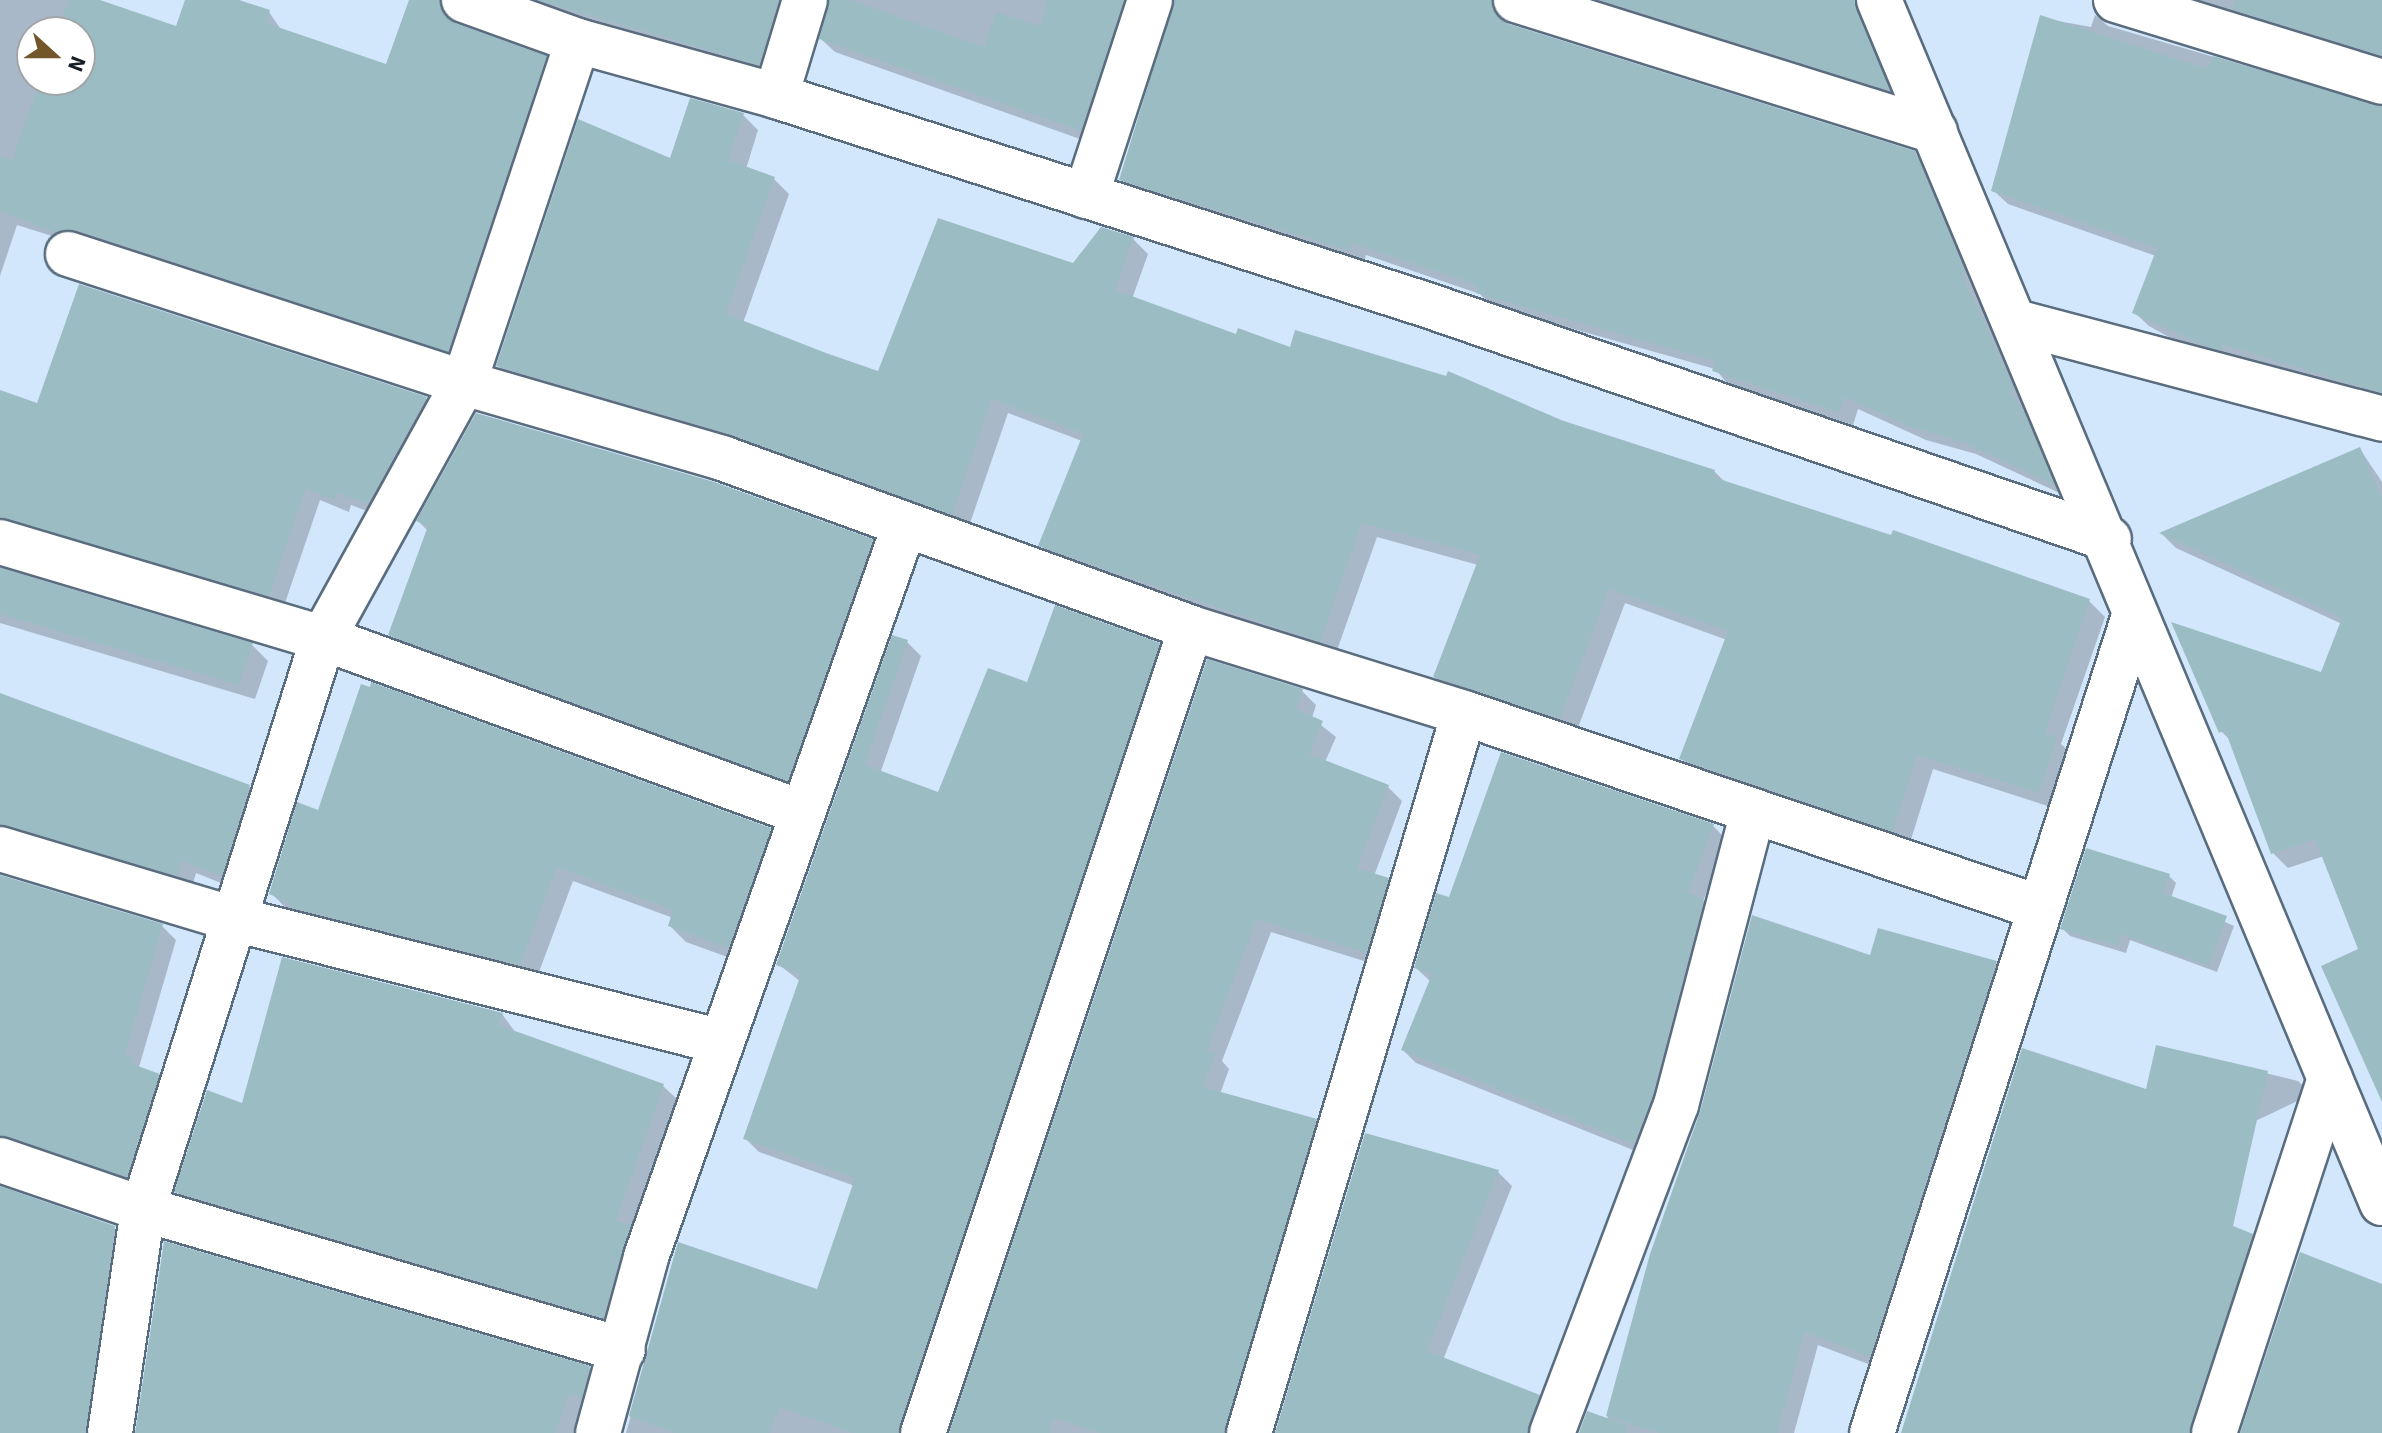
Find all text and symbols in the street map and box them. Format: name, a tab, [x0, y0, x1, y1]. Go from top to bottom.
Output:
north arrow	[16, 16, 96, 96]
text: N	[59, 51, 94, 76]

